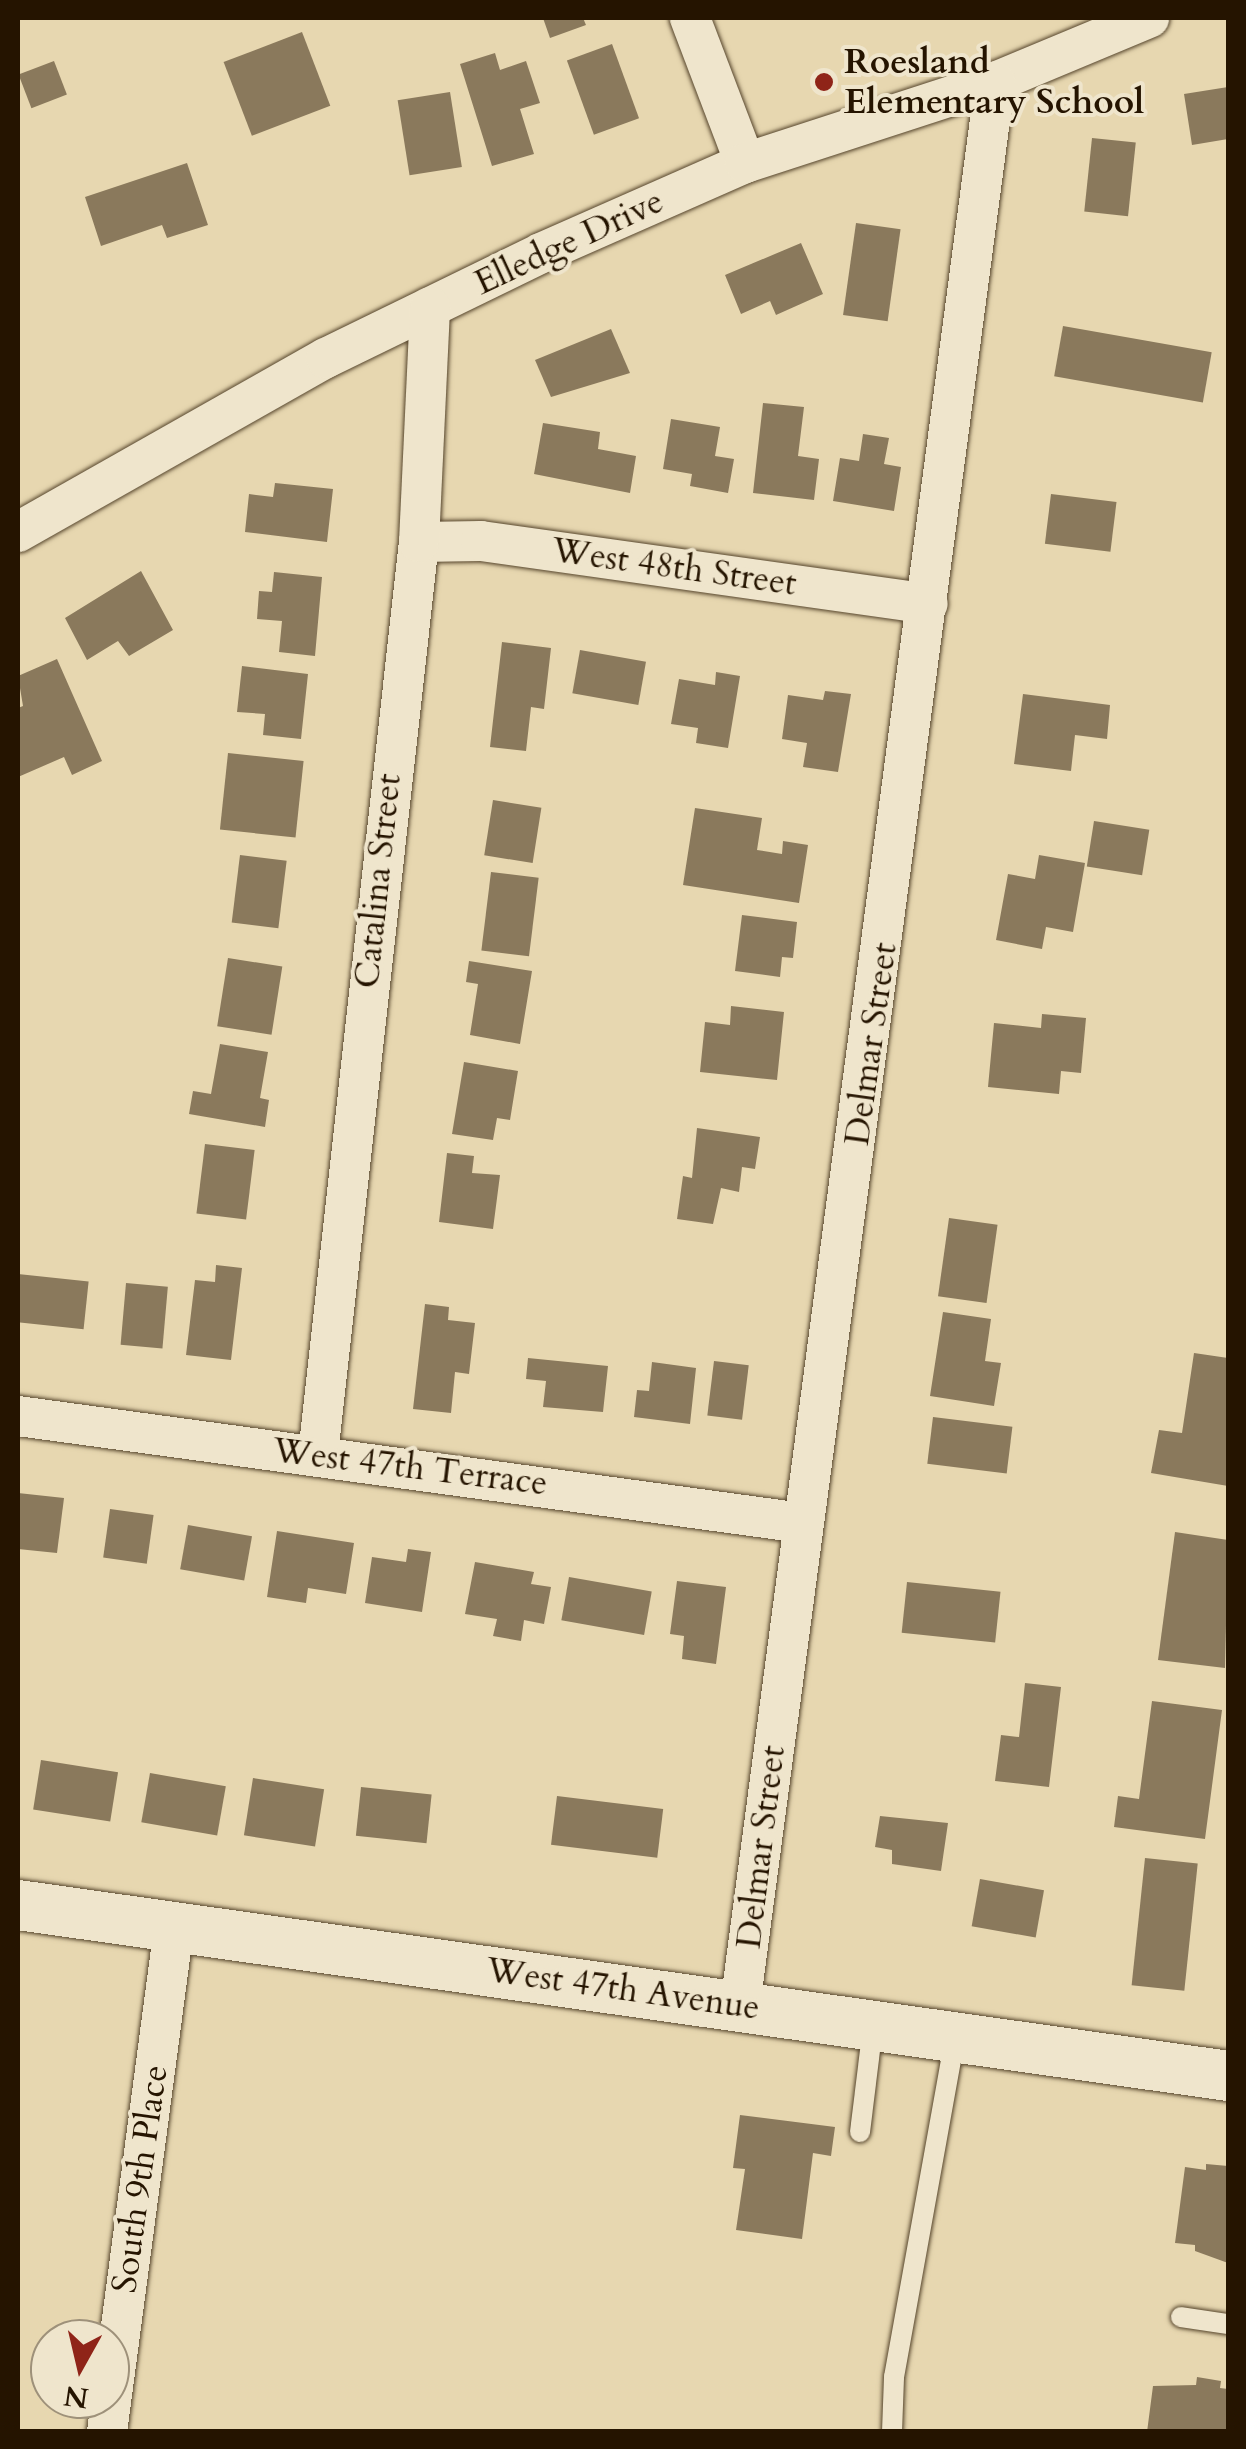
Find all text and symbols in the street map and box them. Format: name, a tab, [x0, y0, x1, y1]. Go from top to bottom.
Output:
place label: Roesland Elementary School	[844, 41, 1144, 123]
marker: Roesland Elementary School	[813, 71, 835, 93]
street label: Elledge Drive	[468, 180, 670, 304]
street label: West 48th Street	[549, 529, 799, 605]
street label: Catalina Street	[346, 772, 410, 990]
street label: Delmar Street	[836, 940, 906, 1148]
street label: West 47th Terrace	[270, 1429, 550, 1505]
street label: Delmar Street	[728, 1743, 794, 1951]
street label: West 47th Avenue	[484, 1949, 762, 2029]
street label: South 9th Place	[103, 2062, 177, 2296]
north arrow	[30, 2319, 130, 2419]
text: N	[61, 2376, 91, 2417]

